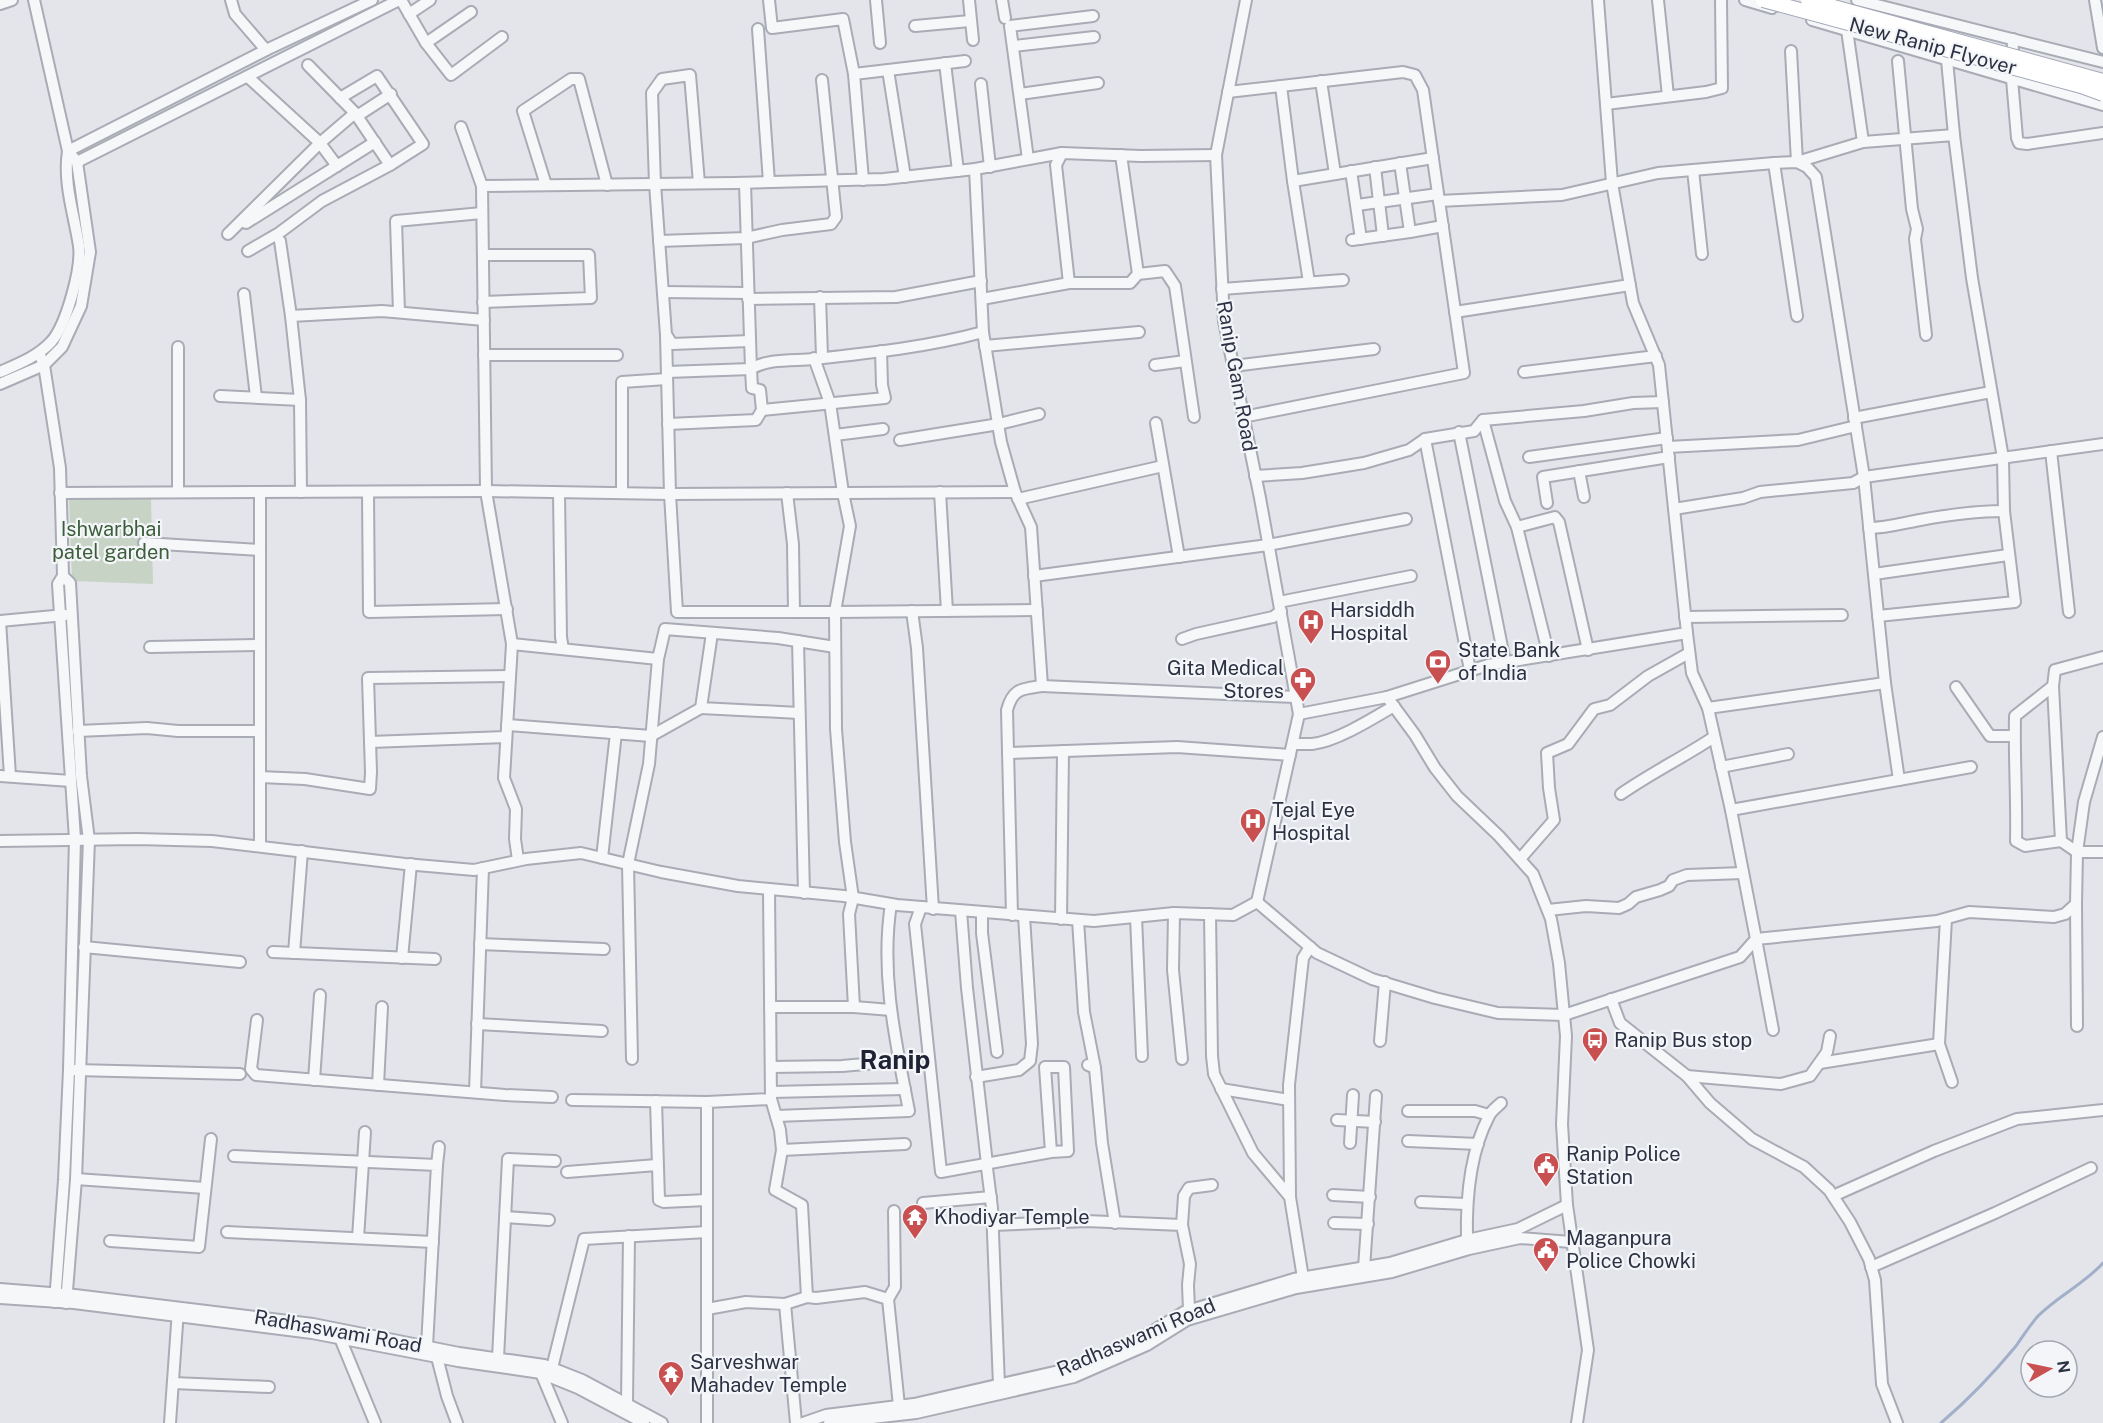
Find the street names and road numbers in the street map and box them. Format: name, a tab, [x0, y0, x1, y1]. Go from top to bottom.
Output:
street label: New Ranip Flyover	[1847, 12, 2020, 80]
street label: Ranip Gam Road	[1212, 299, 1262, 453]
street label: Radhaswami Road	[1053, 1293, 1219, 1381]
street label: Radhaswami Road	[252, 1304, 424, 1358]

